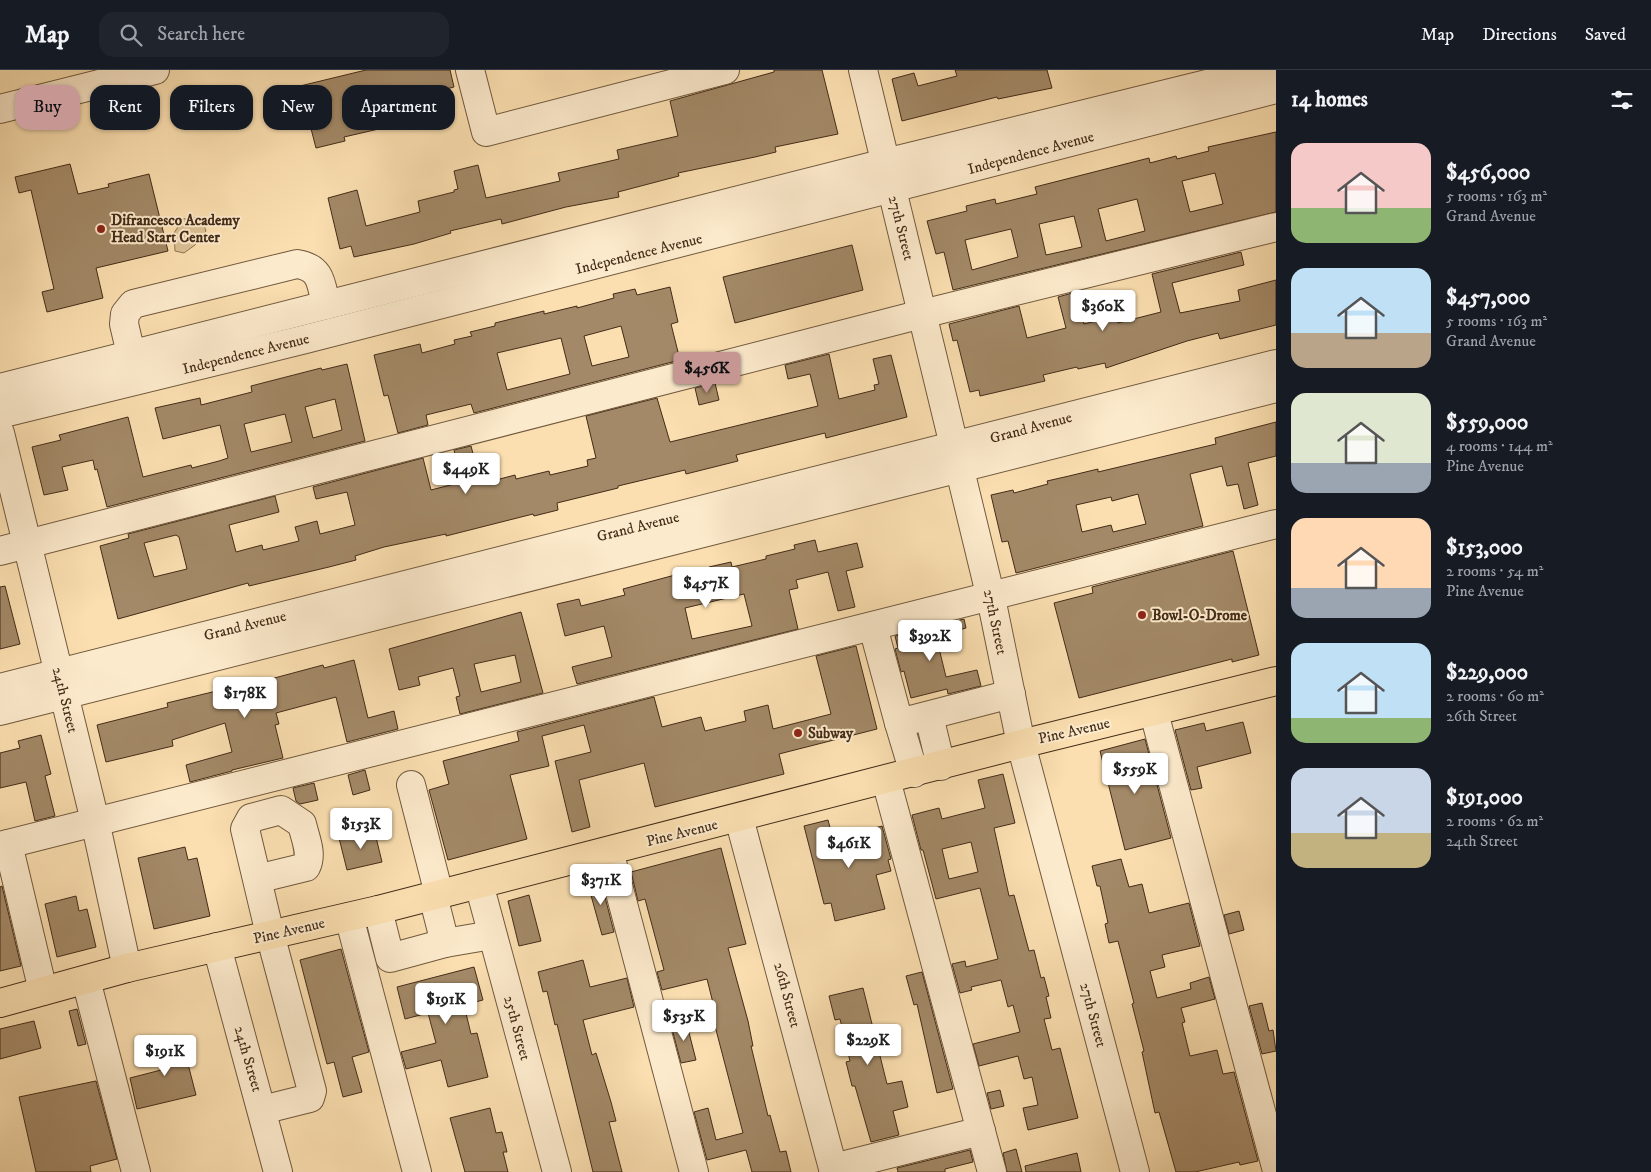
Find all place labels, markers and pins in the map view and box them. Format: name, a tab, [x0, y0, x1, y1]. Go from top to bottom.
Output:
place label: Difrancesco Academy Head Start Center	[111, 211, 240, 247]
marker: Difrancesco Academy Head Start Center	[95, 223, 107, 235]
pin: $360K	[1068, 290, 1138, 332]
pin: $456K	[672, 352, 742, 394]
pin: $449K	[431, 452, 501, 495]
pin: $457K	[671, 566, 741, 609]
place label: Bowl-O-Drome	[1152, 606, 1248, 625]
marker: Bowl-O-Drome	[1136, 609, 1148, 621]
pin: $392K	[895, 620, 965, 662]
pin: $178K	[210, 676, 280, 719]
place label: Subway	[808, 724, 854, 743]
marker: Subway	[792, 727, 804, 739]
pin: $559K	[1100, 752, 1170, 795]
pin: $153K	[326, 808, 396, 850]
pin: $461K	[814, 826, 884, 869]
pin: $371K	[566, 864, 636, 906]
pin: $191K	[411, 982, 481, 1025]
pin: $535K	[649, 1000, 719, 1042]
pin: $229K	[833, 1024, 903, 1066]
pin: $191K	[130, 1034, 200, 1077]

